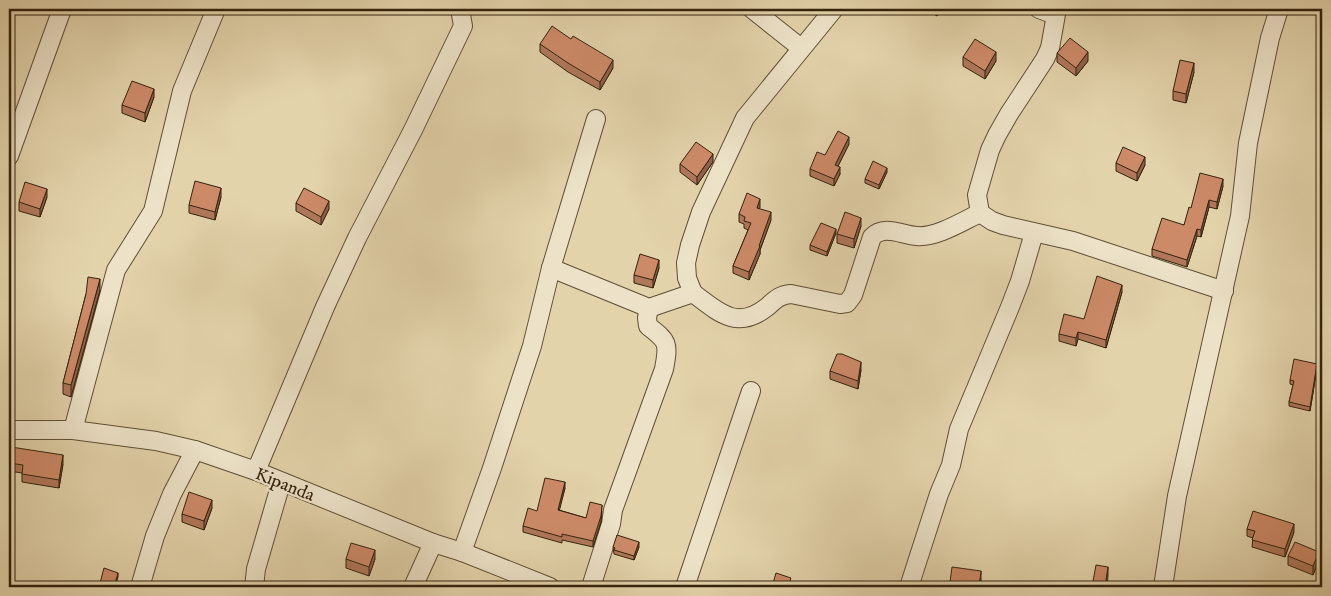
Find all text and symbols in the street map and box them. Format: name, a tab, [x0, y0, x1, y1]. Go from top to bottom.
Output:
street label: Kipanda	[251, 463, 318, 508]

